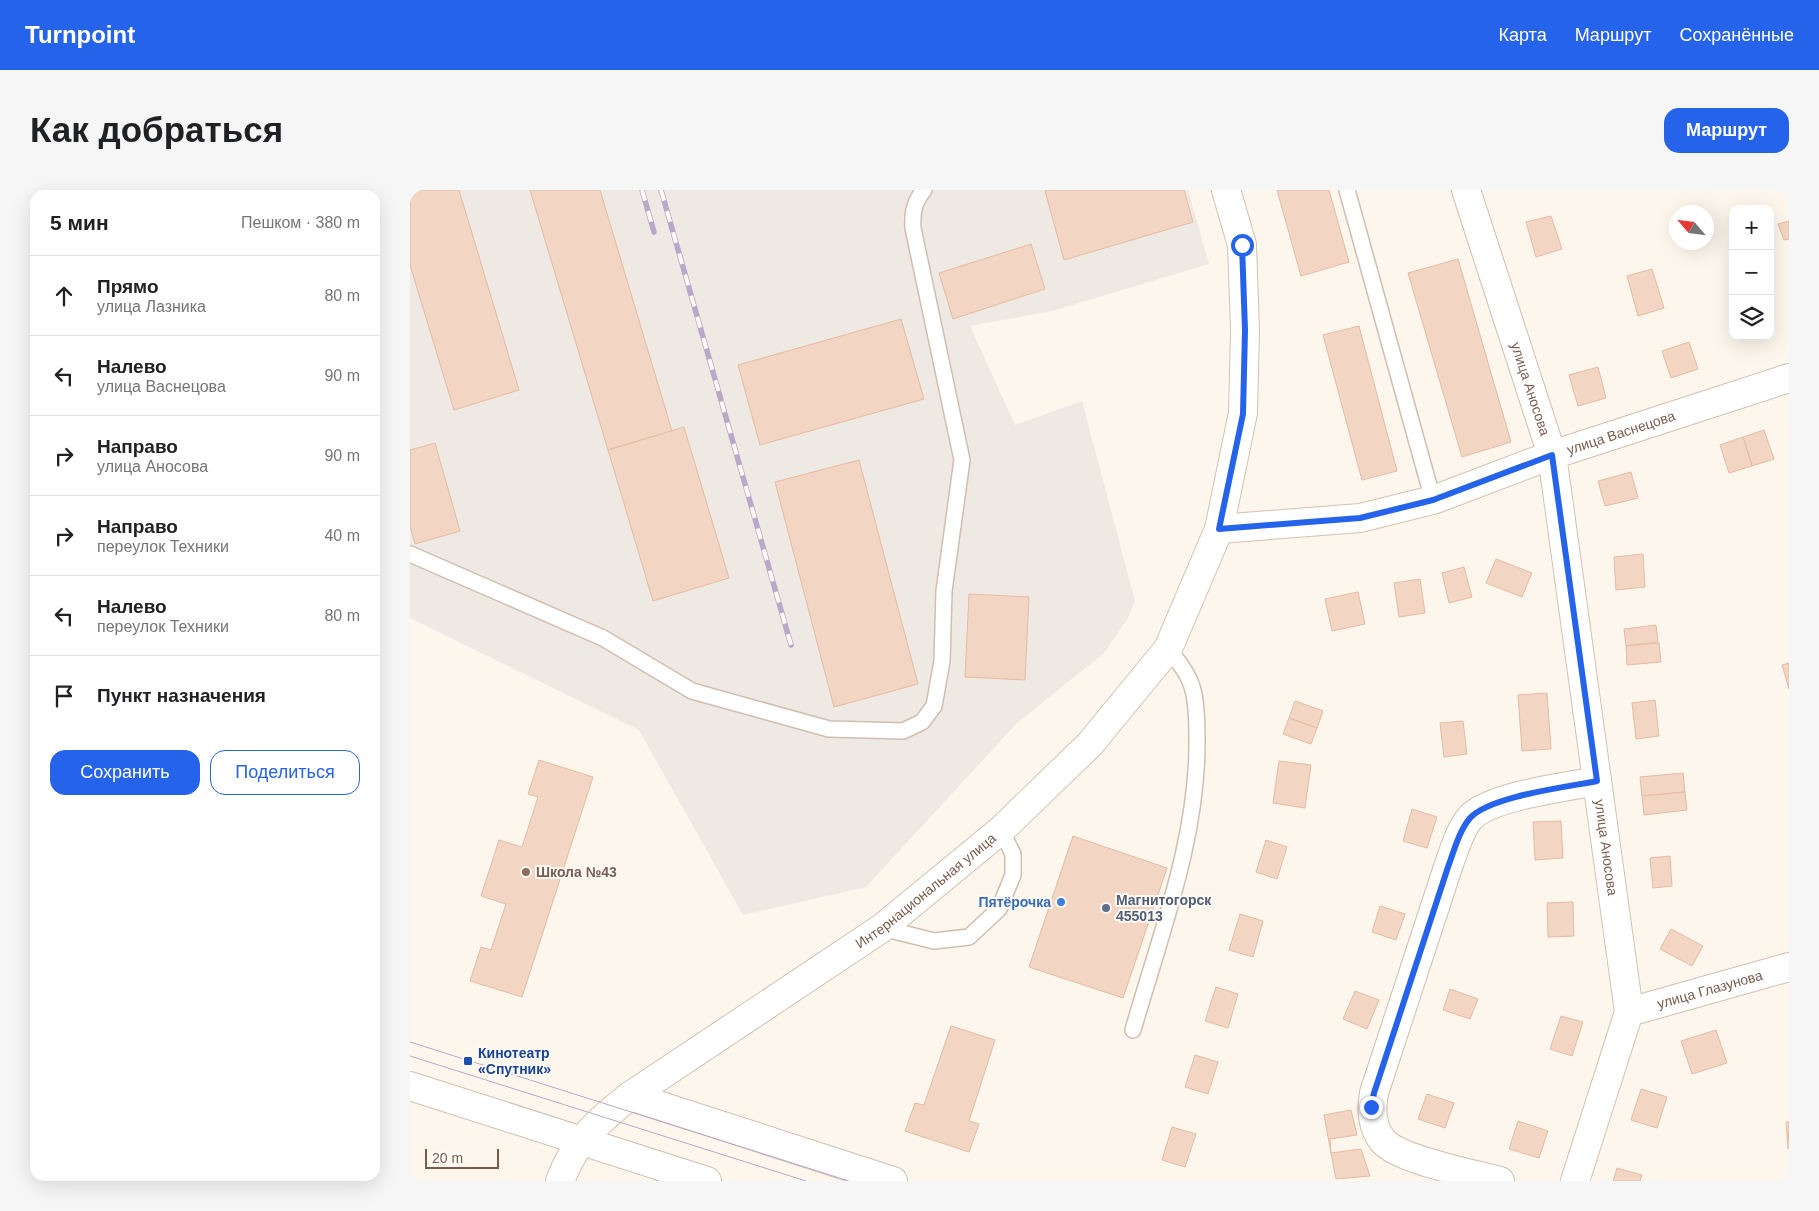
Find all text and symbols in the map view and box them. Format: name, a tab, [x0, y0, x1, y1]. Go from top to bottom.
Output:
text: Turnpoint	[25, 21, 135, 48]
text: Карта	[1499, 25, 1547, 45]
text: Маршрут	[1575, 25, 1651, 45]
text: Сохранённые	[1679, 25, 1794, 45]
button: Маршрут	[1664, 108, 1789, 153]
text: Как добраться	[30, 110, 283, 149]
north arrow	[1669, 205, 1714, 250]
map controls	[1729, 205, 1774, 340]
button: +	[1729, 205, 1774, 250]
text: 5 мин	[50, 211, 109, 234]
text: Пешком · 380 m	[241, 214, 360, 231]
route start	[1231, 234, 1254, 257]
button: −	[1729, 250, 1774, 295]
text: Прямо	[97, 276, 159, 297]
icon: ahead	[50, 282, 78, 310]
text: 80 m	[324, 287, 360, 304]
button: layers	[1729, 295, 1774, 340]
text: улица Лазника	[97, 298, 206, 315]
street label: улица Аносова	[1508, 340, 1553, 438]
text: Налево	[97, 356, 167, 377]
icon: left	[50, 362, 78, 390]
text: 90 m	[324, 367, 360, 384]
text: улица Васнецова	[97, 378, 226, 395]
street label: улица Васнецова	[1565, 408, 1677, 458]
text: Направо	[97, 436, 178, 457]
icon: right	[50, 442, 78, 470]
text: 90 m	[324, 447, 360, 464]
text: улица Аносова	[97, 458, 208, 475]
text: Направо	[97, 516, 178, 537]
icon: right	[50, 522, 78, 550]
text: 40 m	[324, 527, 360, 544]
text: переулок Техники	[97, 538, 229, 555]
text: Налево	[97, 596, 167, 617]
icon: left	[50, 602, 78, 630]
text: 80 m	[324, 607, 360, 624]
text: переулок Техники	[97, 618, 229, 635]
icon: arrive	[50, 682, 78, 710]
text: Пункт назначения	[97, 685, 266, 706]
button: Сохранить	[50, 750, 200, 795]
button: Поделиться	[210, 750, 360, 795]
street label: улица Аносова	[1592, 798, 1621, 897]
street label: Интернациональная улица	[852, 830, 999, 952]
place label: Школа №43	[536, 864, 617, 880]
marker: Школа №43	[520, 866, 532, 878]
place label: Магнитогорск 455013	[1116, 892, 1212, 924]
place label: Пятёрочка	[978, 894, 1051, 910]
marker: Пятёрочка	[1055, 896, 1067, 908]
marker: Магнитогорск 455013	[1100, 902, 1112, 914]
street label: улица Глазунова	[1655, 967, 1765, 1012]
place label: Кинотеатр «Спутник»	[478, 1045, 551, 1077]
marker: Кинотеатр «Спутник»	[462, 1055, 474, 1067]
route end	[1360, 1096, 1383, 1119]
scale bar	[425, 1146, 499, 1169]
text: 20 m	[432, 1150, 463, 1166]

